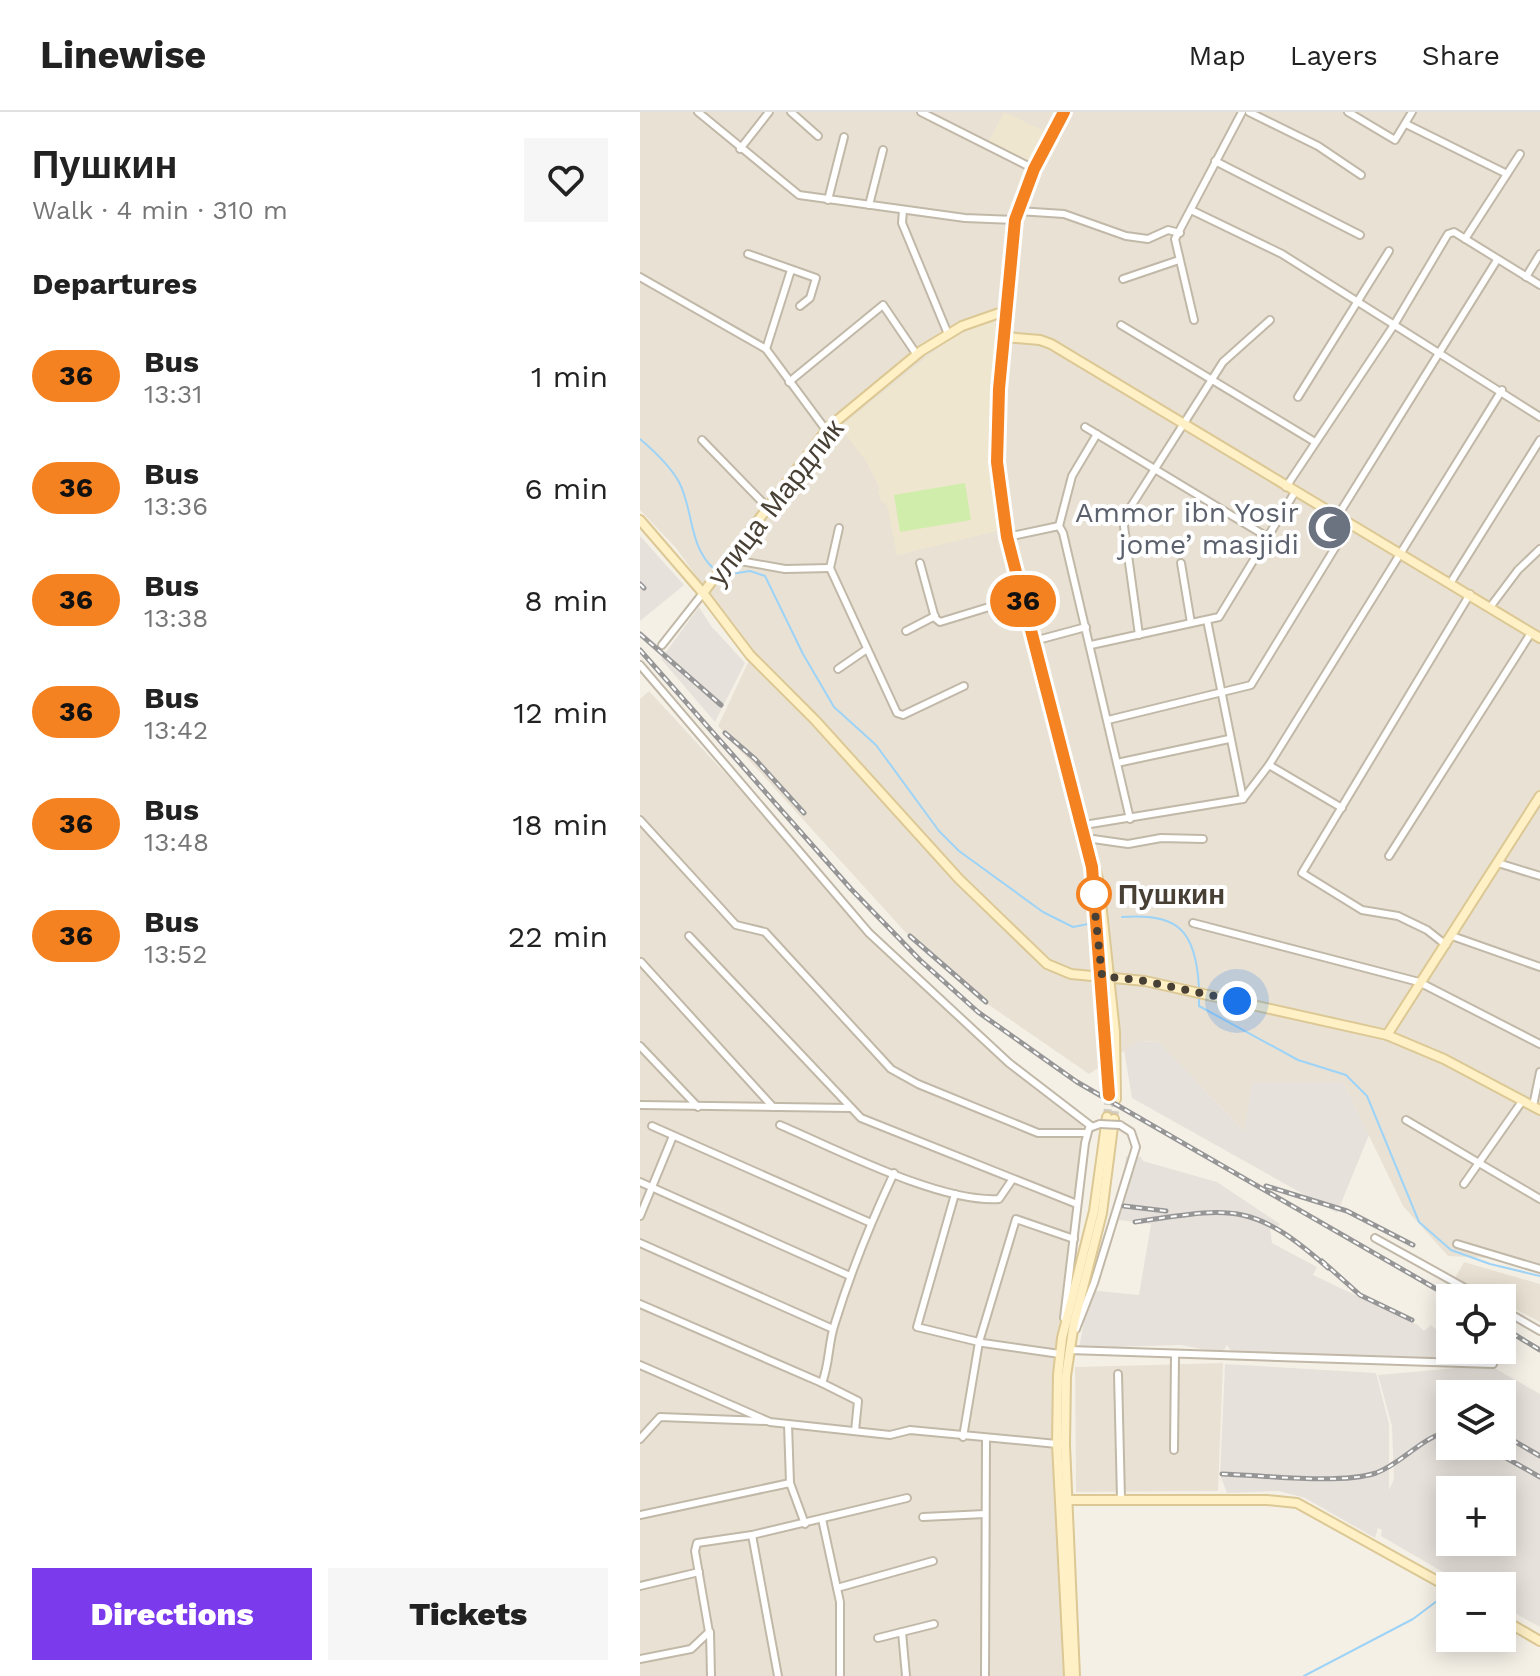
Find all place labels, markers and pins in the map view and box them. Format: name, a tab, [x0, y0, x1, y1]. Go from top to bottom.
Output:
place label: Ammor ibn Yosir jome’ masjidi	[1075, 496, 1299, 561]
mosque icon: Ammor ibn Yosir jome’ masjidi	[1306, 504, 1354, 552]
marker: Пушкин	[1077, 877, 1111, 911]
place label: Пушкин	[1118, 878, 1225, 911]

